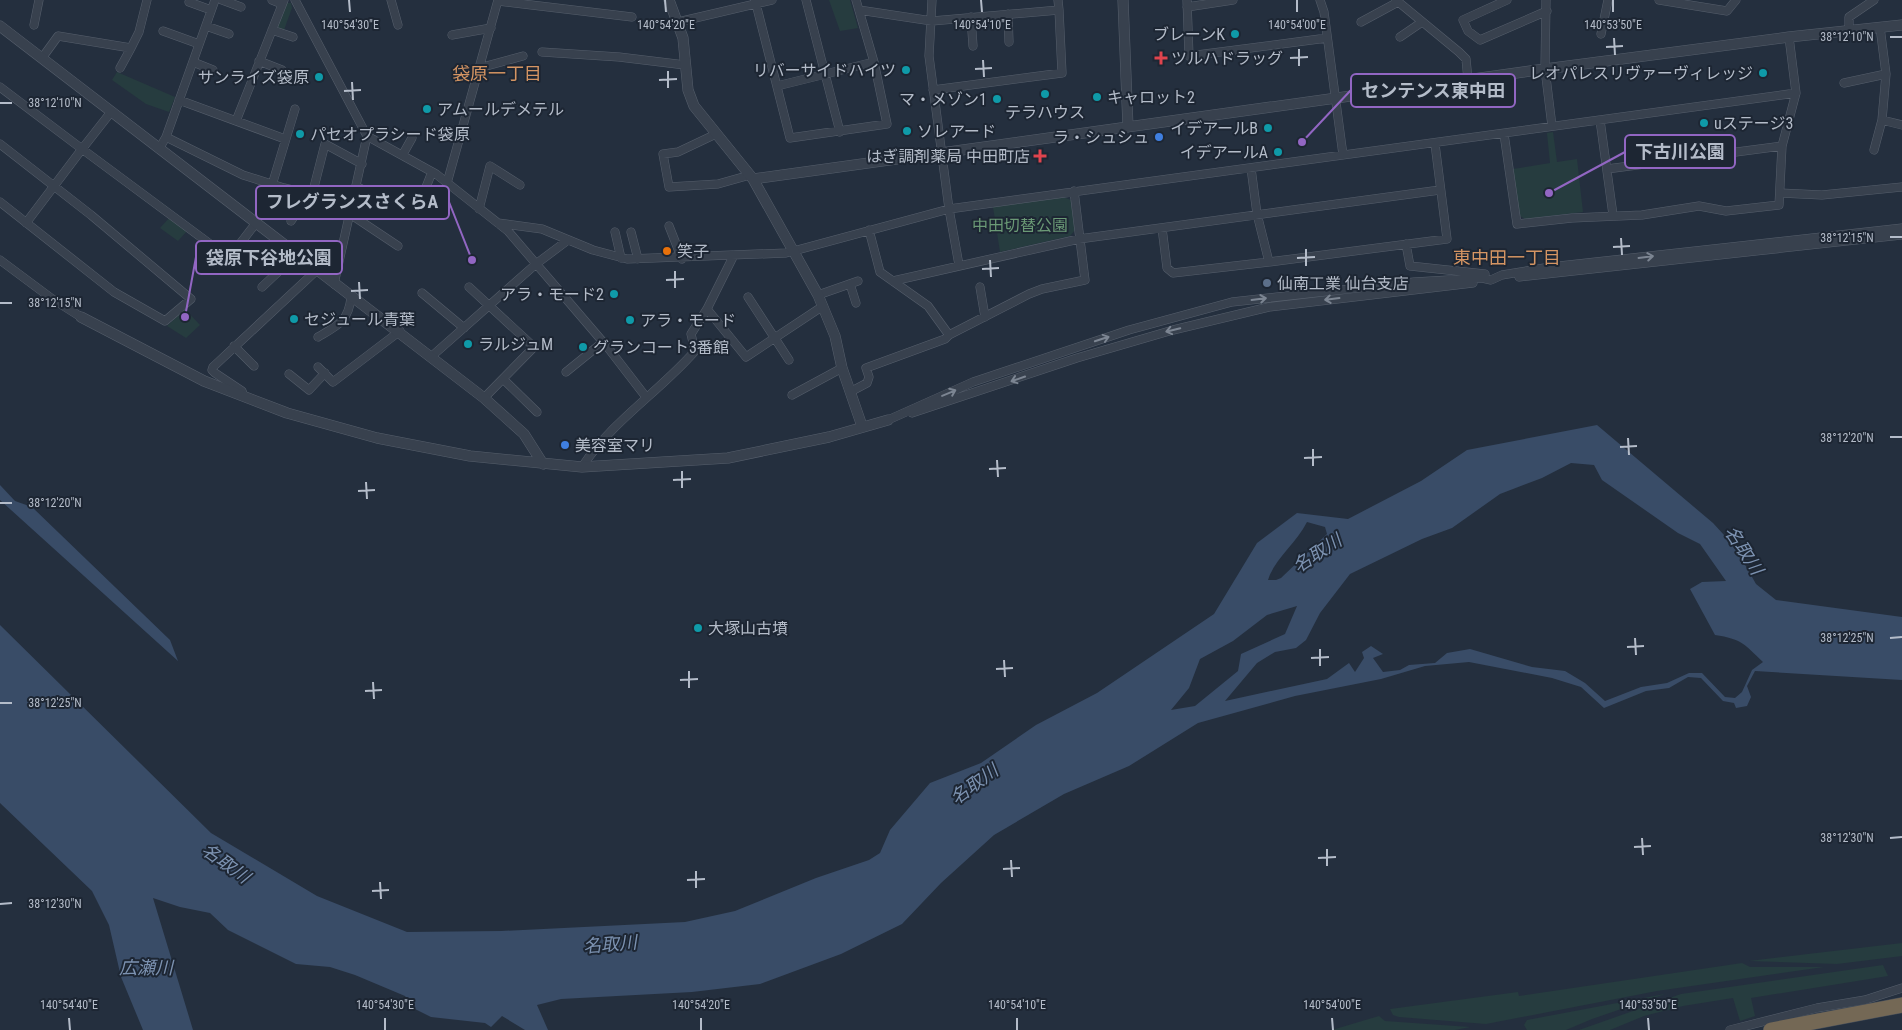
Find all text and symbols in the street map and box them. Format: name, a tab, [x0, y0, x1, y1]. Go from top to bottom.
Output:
text: 140°54'30"E	[321, 18, 379, 32]
text: 140°54'20"E	[637, 18, 695, 32]
text: 140°54'10"E	[953, 18, 1011, 32]
text: 140°54'00"E	[1268, 18, 1326, 32]
text: 140°53'50"E	[1584, 18, 1642, 32]
place label: ブレーンK	[1153, 25, 1225, 44]
marker: ブレーンK	[1229, 28, 1241, 40]
text: 38°12'10"N	[1820, 30, 1874, 44]
place label: ツルハドラッグ	[1171, 49, 1283, 68]
marker: ツルハドラッグ	[1155, 52, 1167, 64]
place label: リバーサイドハイツ	[753, 61, 896, 80]
district label: 袋原一丁目	[452, 63, 542, 84]
marker: リバーサイドハイツ	[900, 64, 912, 76]
place label: レオパレスリヴァーヴィレッジ	[1529, 64, 1753, 83]
marker: レオパレスリヴァーヴィレッジ	[1757, 67, 1769, 79]
place label: サンライズ袋原	[197, 68, 309, 87]
marker: サンライズ袋原	[313, 71, 325, 83]
callout: センテンス東中田	[1351, 74, 1515, 107]
text: センテンス東中田	[1361, 80, 1505, 101]
marker: テラハウス	[1039, 88, 1051, 100]
place label: キャロット2	[1107, 88, 1195, 107]
place label: マ・メゾン1	[899, 90, 987, 109]
marker: キャロット2	[1091, 91, 1103, 103]
marker: マ・メゾン1	[991, 93, 1003, 105]
text: 38°12'10"N	[28, 96, 82, 110]
place label: アムールデメテル	[437, 100, 564, 119]
marker: アムールデメテル	[421, 103, 433, 115]
place label: テラハウス	[1005, 103, 1085, 122]
place label: uステージ3	[1714, 114, 1793, 133]
marker: uステージ3	[1698, 117, 1710, 129]
place label: イデアールB	[1170, 119, 1258, 138]
place label: ソレアード	[917, 122, 996, 141]
marker: イデアールB	[1262, 122, 1274, 134]
place label: パセオプラシード袋原	[310, 125, 470, 144]
marker: ソレアード	[901, 125, 913, 137]
marker: パセオプラシード袋原	[294, 128, 306, 140]
place label: ラ・シュシュ	[1053, 128, 1149, 147]
marker: ラ・シュシュ	[1153, 131, 1165, 143]
callout: 下古川公園	[1625, 135, 1735, 168]
text: 下古川公園	[1635, 141, 1725, 162]
place label: イデアールA	[1180, 143, 1268, 162]
marker: イデアールA	[1272, 146, 1284, 158]
place label: はぎ調剤薬局 中田町店	[866, 147, 1030, 166]
marker: はぎ調剤薬局 中田町店	[1034, 150, 1046, 162]
callout: フレグランスさくらA	[256, 186, 449, 219]
text: フレグランスさくらA	[266, 191, 438, 212]
park label: 中田切替公園	[972, 216, 1068, 235]
text: 38°12'15"N	[1820, 231, 1874, 245]
callout: 袋原下谷地公園	[196, 241, 342, 274]
place label: 笑子	[677, 242, 709, 261]
marker: 笑子	[661, 245, 673, 257]
text: 袋原下谷地公園	[206, 247, 332, 268]
district label: 東中田一丁目	[1453, 247, 1561, 268]
one-way arrow	[1637, 252, 1653, 262]
place label: 仙南工業 仙台支店	[1277, 274, 1409, 293]
marker: 仙南工業 仙台支店	[1261, 277, 1273, 289]
place label: アラ・モード2	[500, 285, 604, 304]
marker: アラ・モード2	[608, 288, 620, 300]
one-way arrow	[1251, 294, 1267, 304]
one-way arrow	[1324, 294, 1340, 304]
text: 38°12'15"N	[28, 296, 82, 310]
place label: セジュール青葉	[304, 310, 415, 329]
place label: アラ・モード	[640, 311, 736, 330]
marker: セジュール青葉	[288, 313, 300, 325]
marker: アラ・モード	[624, 314, 636, 326]
one-way arrow	[1165, 326, 1181, 335]
one-way arrow	[1094, 334, 1110, 344]
place label: ラルジュM	[478, 335, 553, 354]
marker: ラルジュM	[462, 338, 474, 350]
place label: グランコート3番館	[593, 338, 729, 357]
marker: グランコート3番館	[577, 341, 589, 353]
one-way arrow	[1010, 375, 1026, 385]
one-way arrow	[941, 387, 956, 397]
text: 38°12'20"N	[1820, 431, 1874, 445]
place label: 美容室マリ	[575, 436, 655, 455]
marker: 美容室マリ	[559, 439, 571, 451]
text: 38°12'20"N	[28, 496, 82, 510]
water label: 名取川	[1720, 522, 1769, 580]
water label: 名取川	[1289, 528, 1347, 577]
place label: 大塚山古墳	[708, 619, 788, 638]
marker: 大塚山古墳	[692, 622, 704, 634]
text: 38°12'25"N	[1820, 631, 1874, 645]
text: 38°12'25"N	[28, 696, 82, 710]
water label: 名取川	[946, 758, 1004, 808]
text: 38°12'30"N	[1820, 831, 1874, 845]
water label: 名取川	[198, 839, 256, 889]
text: 38°12'30"N	[28, 897, 82, 911]
water label: 名取川	[582, 931, 640, 957]
water label: 広瀬川	[119, 957, 175, 978]
text: 140°54'40"E	[40, 998, 98, 1012]
text: 140°54'30"E	[356, 998, 414, 1012]
text: 140°54'20"E	[672, 998, 730, 1012]
text: 140°54'10"E	[988, 998, 1046, 1012]
text: 140°54'00"E	[1303, 998, 1361, 1012]
text: 140°53'50"E	[1619, 998, 1677, 1012]

